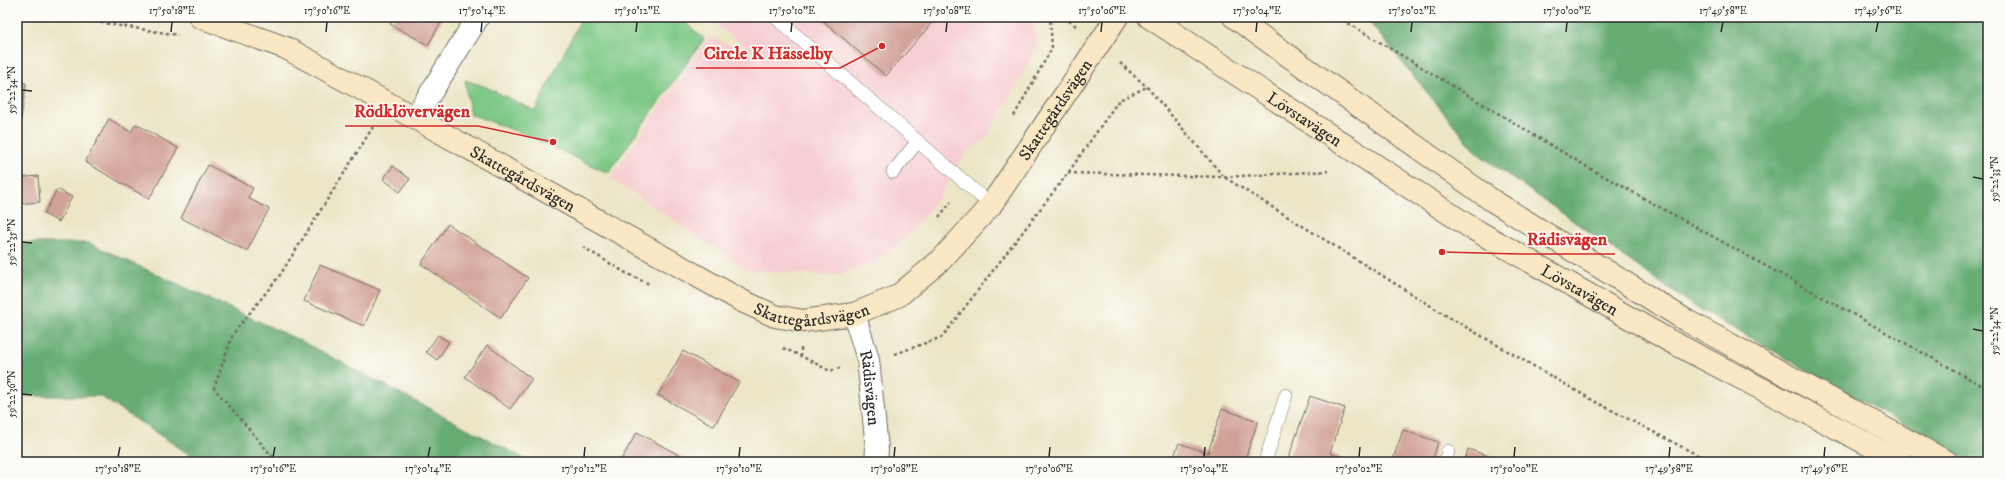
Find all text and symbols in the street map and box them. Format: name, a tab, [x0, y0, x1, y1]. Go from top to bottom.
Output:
text: 17°50'18"E	[149, 5, 195, 17]
text: 17°50'16"E	[304, 5, 350, 17]
text: 17°50'14"E	[459, 5, 505, 17]
text: 17°50'12"E	[614, 5, 660, 17]
text: 17°50'10"E	[769, 5, 815, 17]
text: 17°50'08"E	[923, 5, 971, 17]
text: 17°50'06"E	[1078, 5, 1126, 17]
text: 17°50'04"E	[1233, 5, 1281, 17]
text: 17°50'02"E	[1388, 5, 1436, 17]
text: 17°50'00"E	[1543, 5, 1591, 17]
text: 17°49'58"E	[1699, 5, 1747, 17]
text: 17°49'56"E	[1854, 5, 1902, 17]
callout: Circle K Hässelby	[696, 38, 840, 68]
text: Circle K Hässelby	[704, 43, 833, 65]
street label: Skattegårdsvägen	[1014, 55, 1098, 165]
text: 59°22'34"N	[6, 66, 18, 114]
street label: Lövstavägen	[1262, 87, 1346, 152]
callout: Rödklövervägen	[345, 96, 478, 126]
text: Rödklövervägen	[354, 101, 471, 123]
street label: Skattegårdsvägen	[466, 141, 579, 218]
text: 59°22'33"N	[1989, 156, 2001, 202]
text: 59°22'35"N	[6, 218, 18, 266]
callout: Rädisvägen	[1519, 224, 1615, 254]
text: Rädisvägen	[1527, 229, 1608, 251]
street label: Lövstavägen	[1537, 260, 1622, 321]
street label: Skattegårdsvägen	[750, 298, 873, 333]
text: 59°22'34"N	[1989, 307, 2001, 355]
street label: Rädisvägen	[854, 347, 885, 427]
text: 59°22'36"N	[6, 370, 18, 418]
text: 17°50'18"E	[95, 463, 141, 475]
text: 17°50'16"E	[250, 463, 296, 475]
text: 17°50'14"E	[405, 463, 451, 475]
text: 17°50'12"E	[561, 463, 607, 475]
text: 17°50'10"E	[716, 463, 762, 475]
text: 17°50'08"E	[870, 463, 918, 475]
text: 17°50'06"E	[1025, 463, 1073, 475]
text: 17°50'04"E	[1180, 463, 1228, 475]
text: 17°50'02"E	[1335, 463, 1383, 475]
text: 17°50'00"E	[1490, 463, 1538, 475]
text: 17°49'58"E	[1645, 463, 1693, 475]
text: 17°49'56"E	[1800, 463, 1848, 475]

